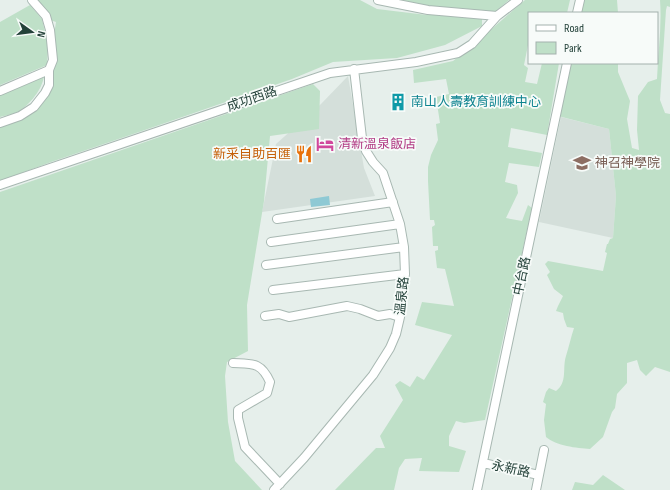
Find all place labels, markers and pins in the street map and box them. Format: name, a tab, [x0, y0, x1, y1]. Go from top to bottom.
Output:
building icon: 南山人壽教育訓練中心	[388, 92, 408, 112]
place label: 南山人壽教育訓練中心	[411, 94, 541, 110]
hotel icon: 清新溫泉飯店	[315, 134, 335, 154]
place label: 清新溫泉飯店	[338, 136, 416, 152]
restaurant icon: 新采自助百匯	[294, 144, 314, 164]
place label: 新采自助百匯	[213, 146, 291, 162]
school or university icon: 神召神學院	[572, 153, 592, 173]
place label: 神召神學院	[595, 155, 660, 171]

